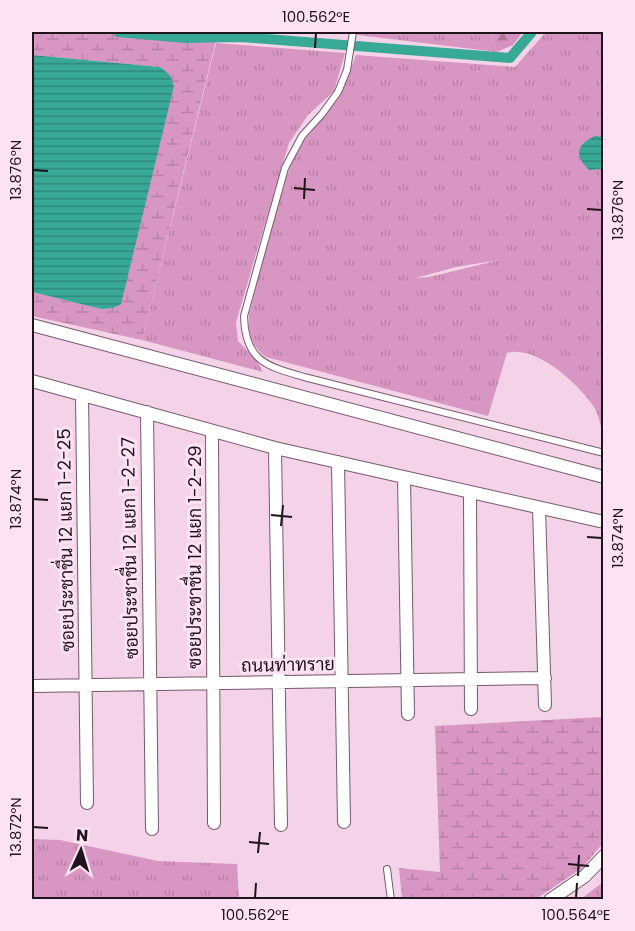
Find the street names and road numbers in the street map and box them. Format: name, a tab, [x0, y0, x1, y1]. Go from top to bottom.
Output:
street label: ซอยประชาชื่น 12 แยก 1-2-25	[48, 428, 80, 652]
street label: ซอยประชาชื่น 12 แยก 1-2-27	[112, 437, 144, 659]
street label: ซอยประชาชื่น 12 แยก 1-2-29	[179, 445, 207, 669]
street label: ถนนท่าทราย	[241, 651, 335, 678]

